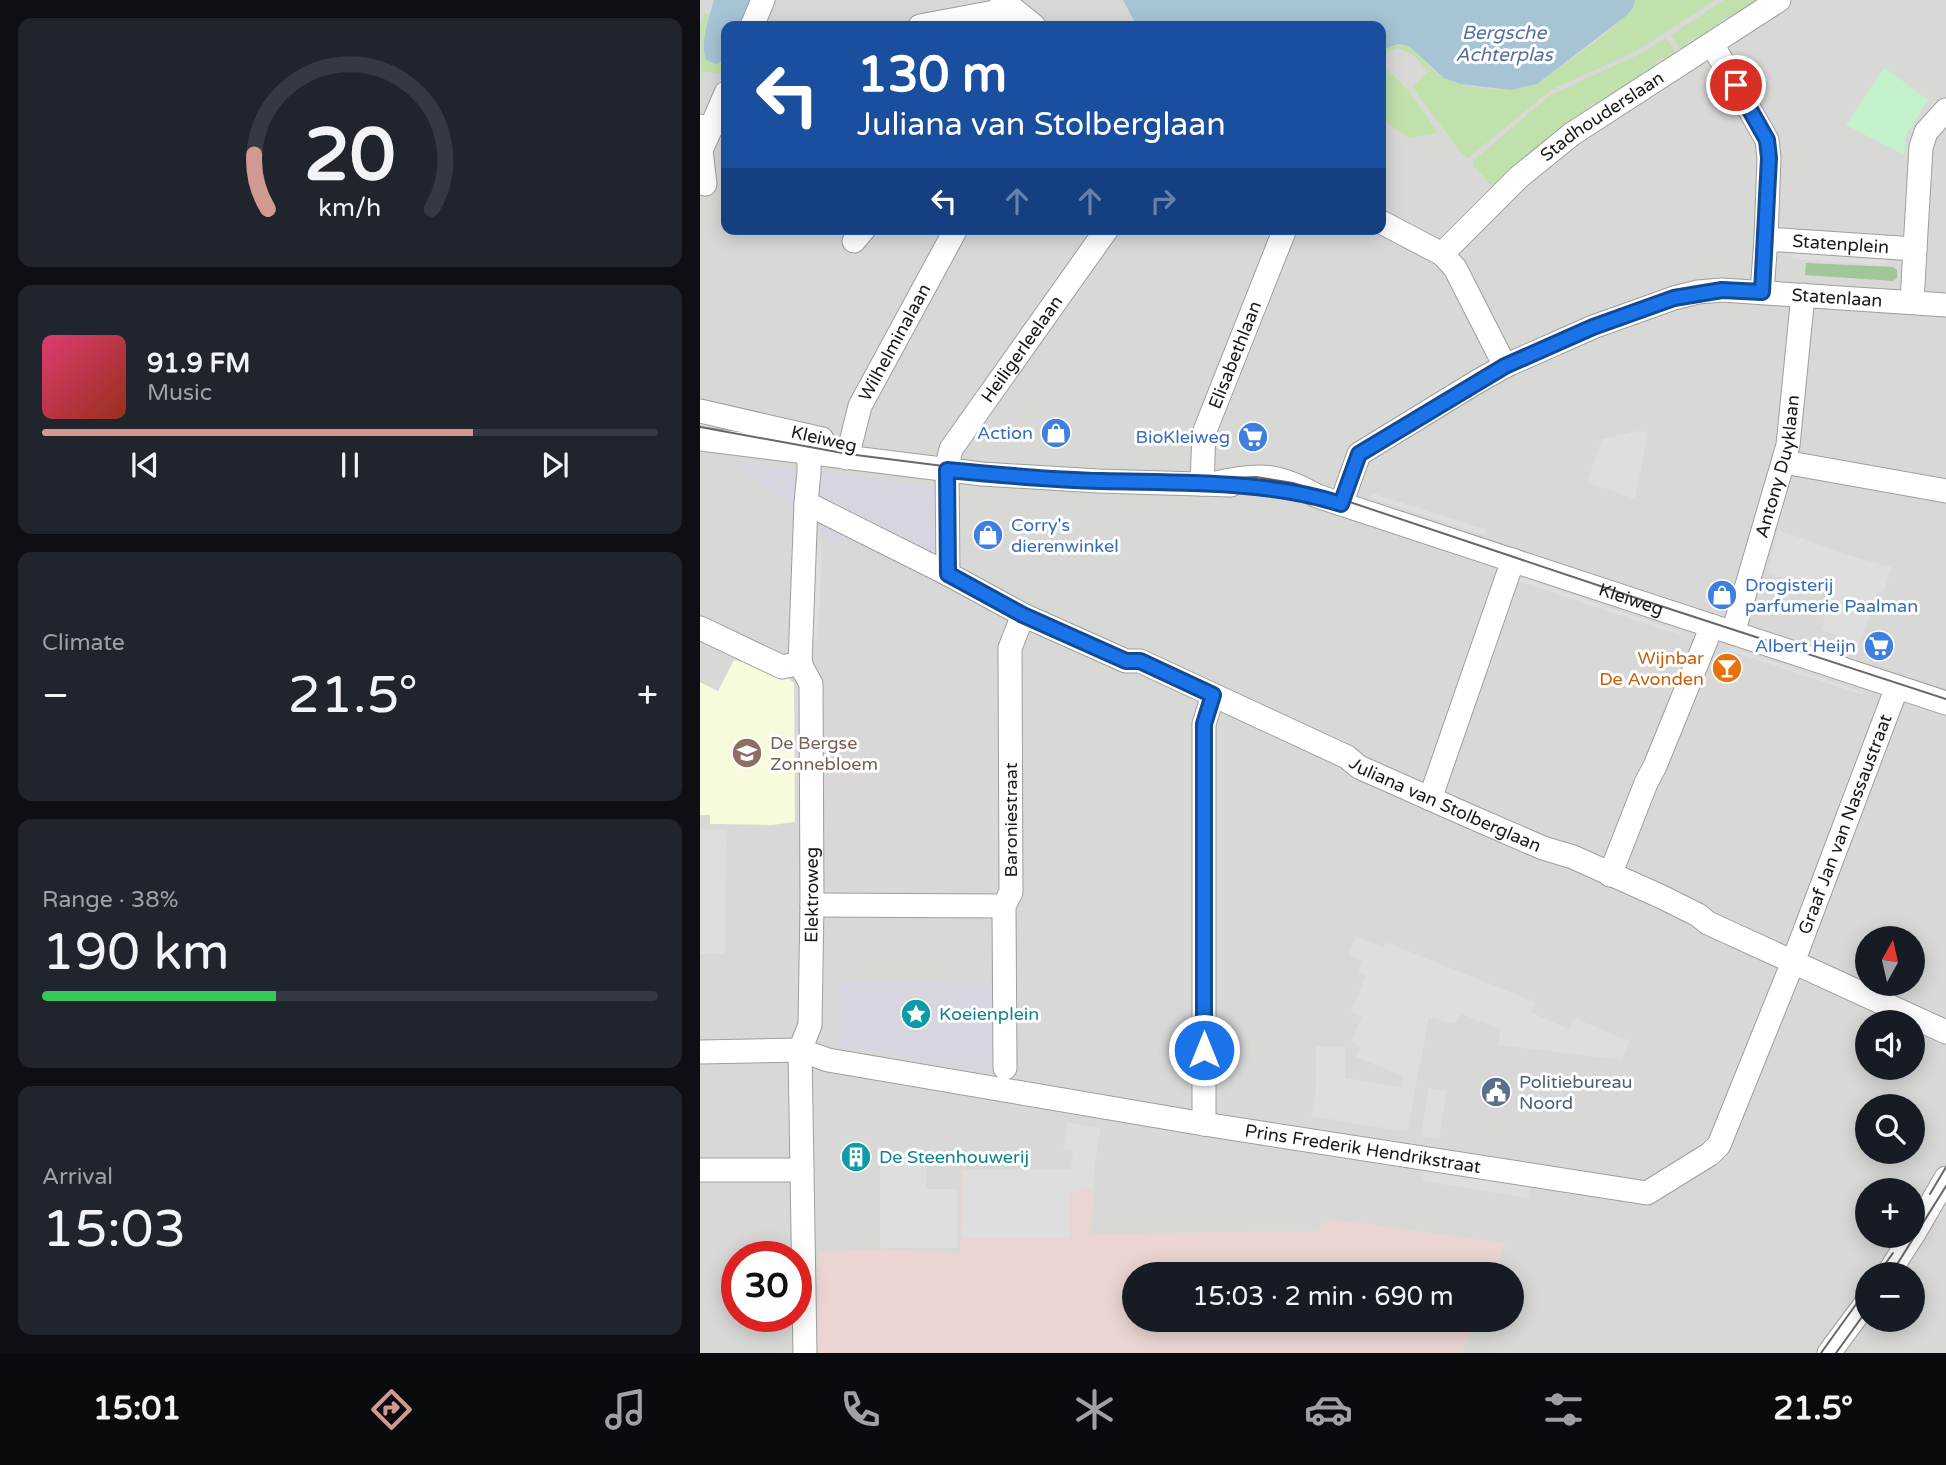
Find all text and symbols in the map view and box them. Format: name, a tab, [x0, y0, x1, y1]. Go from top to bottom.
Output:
water label: Bergsche Achterplas	[1455, 22, 1554, 66]
text: 130 m	[857, 46, 1007, 105]
icon: left	[742, 49, 833, 140]
pin	[1706, 55, 1766, 115]
street label: Stadhouderslaan	[1536, 66, 1668, 166]
icon: arrive	[1717, 66, 1755, 104]
text: Juliana van Stolberglaan	[857, 106, 1226, 144]
text: 20	[304, 112, 396, 200]
icon: left	[925, 182, 963, 220]
icon: ahead	[998, 182, 1036, 220]
icon: ahead	[1071, 182, 1109, 220]
icon: right	[1144, 182, 1182, 220]
text: km/h	[319, 192, 381, 222]
street label: Statenplein	[1792, 230, 1890, 258]
street label: Wilhelminalaan	[854, 280, 935, 405]
street label: Statenlaan	[1791, 284, 1883, 312]
street label: Heiligerleelaan	[976, 291, 1067, 407]
street label: Elisabethlaan	[1204, 298, 1266, 412]
text: 91.9 FM	[147, 348, 250, 379]
text: Music	[147, 379, 212, 407]
street label: Antony Duyklaan	[1750, 394, 1804, 540]
shop icon: Action	[1039, 416, 1073, 450]
supermarket icon: BioKleiweg	[1236, 420, 1270, 454]
street label: Kleiweg	[789, 421, 859, 457]
place label: Action	[977, 422, 1033, 444]
place label: BioKleiweg	[1136, 426, 1230, 448]
icon: previous	[126, 446, 164, 484]
icon: pause	[331, 446, 369, 484]
icon: next	[536, 446, 574, 484]
place label: Corry's dierenwinkel	[1011, 514, 1119, 557]
shop icon: Corry's dierenwinkel	[971, 518, 1005, 552]
place label: Drogisterij parfumerie Paalman	[1745, 574, 1918, 617]
street label: Kleiweg	[1596, 578, 1666, 620]
shop icon: Drogisterij parfumerie Paalman	[1705, 578, 1739, 612]
text: Climate	[42, 629, 125, 657]
supermarket icon: Albert Heijn	[1862, 629, 1896, 663]
place label: Albert Heijn	[1755, 635, 1856, 657]
place label: Wijnbar De Avonden	[1599, 647, 1704, 690]
bar icon: Wijnbar De Avonden	[1710, 651, 1744, 685]
text: 21.5°	[288, 664, 418, 727]
text: −	[42, 673, 69, 719]
text: +	[637, 673, 658, 719]
street label: Graaf Jan van Nassaustraat	[1793, 711, 1897, 937]
place label: De Bergse Zonnebloem	[770, 732, 878, 775]
school or university icon: De Bergse Zonnebloem	[730, 736, 764, 770]
street label: Juliana van Stolberglaan	[1345, 752, 1545, 857]
street label: Baroniestraat	[1000, 762, 1022, 878]
street label: Elektroweg	[800, 847, 823, 943]
text: Range · 38%	[42, 886, 178, 914]
text: 190 km	[42, 921, 230, 984]
north arrow	[1855, 926, 1925, 996]
map controls	[1855, 926, 1925, 1332]
place icon: Koeienplein	[899, 997, 933, 1031]
place label: Koeienplein	[939, 1003, 1039, 1025]
button: sound	[1855, 1010, 1925, 1080]
position arrow	[1167, 1013, 1241, 1087]
place label: Politiebureau Noord	[1519, 1071, 1632, 1114]
public building icon: Politiebureau Noord	[1479, 1075, 1513, 1109]
button: search	[1855, 1094, 1925, 1164]
street label: Prins Frederik Hendrikstraat	[1243, 1120, 1483, 1178]
building icon: De Steenhouwerij	[839, 1140, 873, 1174]
place label: De Steenhouwerij	[879, 1146, 1029, 1168]
text: Arrival	[42, 1163, 113, 1191]
button: +	[1855, 1178, 1925, 1248]
text: 15:03	[42, 1198, 186, 1261]
speed limit sign: 30	[721, 1241, 812, 1332]
button: −	[1855, 1262, 1925, 1332]
text: 15:03 · 2 min · 690 m	[1192, 1281, 1454, 1312]
icon: directions	[367, 1385, 416, 1434]
icon: music	[601, 1385, 650, 1434]
icon: phone	[836, 1385, 885, 1434]
icon: climate	[1070, 1385, 1119, 1434]
icon: car	[1304, 1385, 1353, 1434]
icon: filters	[1539, 1385, 1588, 1434]
text: 15:01	[93, 1390, 181, 1428]
text: 21.5°	[1773, 1390, 1853, 1428]

